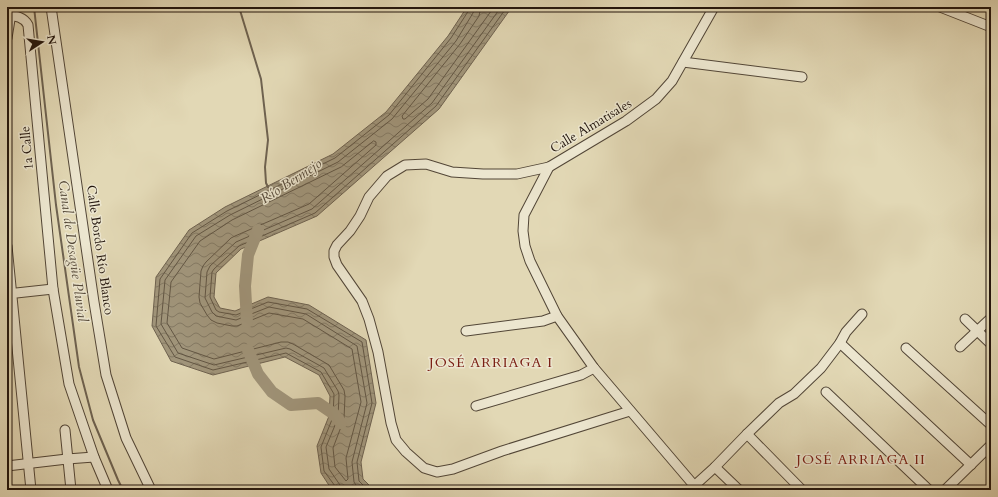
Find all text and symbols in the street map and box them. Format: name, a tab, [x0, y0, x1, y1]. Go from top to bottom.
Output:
north arrow	[22, 22, 62, 62]
text: N	[43, 34, 60, 47]
street label: Calle Almatisales	[547, 95, 635, 157]
street label: 1a Calle	[16, 125, 38, 171]
water label: Río Bermejo	[257, 154, 326, 208]
water label: Canal de Desagüe Pluvial	[54, 179, 92, 324]
street label: Calle Bordo Río Blanco	[82, 184, 118, 316]
district label: JOSÉ ARRIAGA I	[427, 353, 553, 372]
district label: JOSÉ ARRIAGA II	[794, 450, 926, 469]

